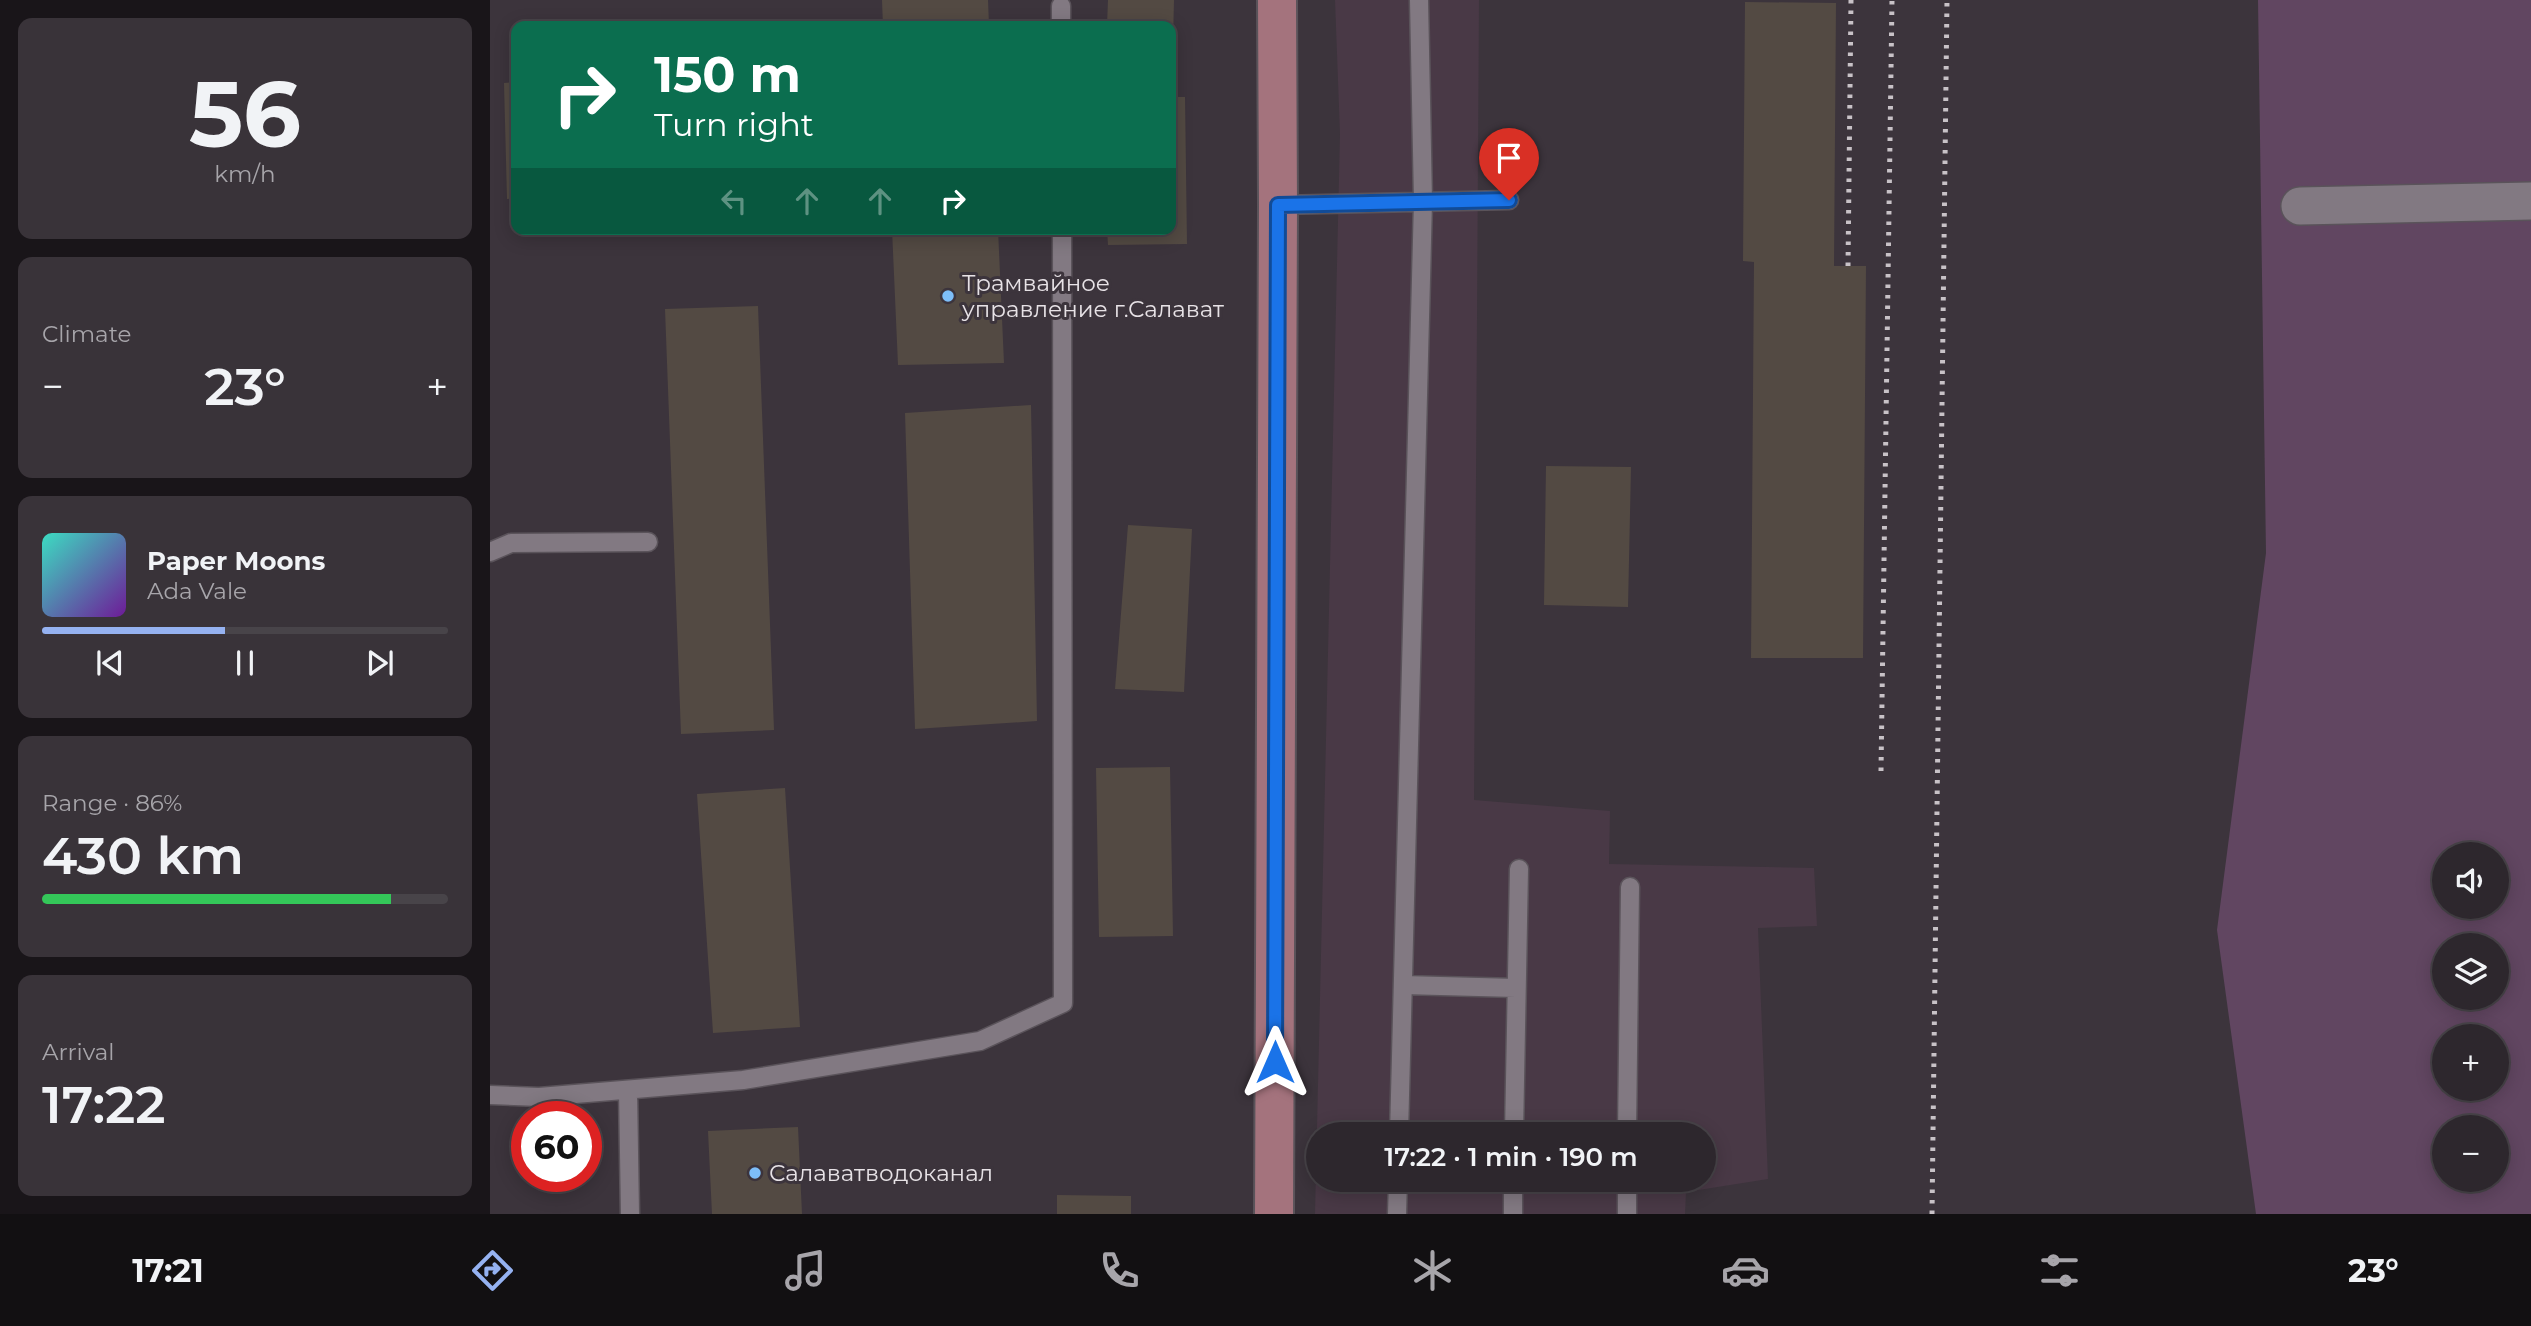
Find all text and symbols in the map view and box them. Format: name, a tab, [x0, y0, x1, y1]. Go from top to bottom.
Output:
text: 150 m	[654, 45, 801, 104]
icon: right	[539, 49, 630, 140]
text: 56	[189, 59, 301, 170]
text: Turn right	[654, 105, 814, 144]
pin	[1479, 128, 1539, 200]
icon: arrive	[1490, 139, 1528, 177]
text: km/h	[214, 160, 276, 188]
icon: left	[715, 182, 753, 220]
icon: ahead	[788, 182, 826, 220]
icon: ahead	[861, 182, 899, 220]
icon: right	[934, 182, 972, 220]
place label: Трамвайное управление г.Салават	[961, 269, 1224, 323]
marker: Трамвайное управление г.Салават	[940, 288, 956, 304]
text: Climate	[42, 320, 131, 348]
text: 23°	[204, 355, 286, 418]
text: −	[42, 363, 64, 410]
text: +	[426, 363, 448, 410]
text: Paper Moons	[147, 545, 325, 577]
text: Ada Vale	[147, 577, 247, 605]
icon: previous	[91, 644, 129, 682]
icon: pause	[226, 644, 264, 682]
icon: next	[361, 644, 399, 682]
text: Range · 86%	[42, 789, 182, 817]
text: 430 km	[42, 824, 244, 887]
map controls	[2432, 842, 2509, 1192]
button: sound	[2432, 842, 2509, 919]
button: layers	[2432, 933, 2509, 1010]
button: +	[2432, 1024, 2509, 1101]
position arrow	[1238, 1025, 1312, 1099]
text: Arrival	[42, 1038, 115, 1066]
text: 17:22	[42, 1073, 166, 1136]
speed limit sign: 60	[511, 1101, 602, 1192]
button: −	[2432, 1115, 2509, 1192]
text: 17:22 · 1 min · 190 m	[1384, 1141, 1638, 1173]
place label: Салаватводоканал	[769, 1159, 993, 1187]
marker: Салаватводоканал	[747, 1165, 763, 1181]
icon: directions	[468, 1246, 517, 1295]
icon: music	[781, 1246, 830, 1295]
icon: phone	[1095, 1246, 1144, 1295]
icon: climate	[1408, 1246, 1457, 1295]
icon: car	[1721, 1246, 1770, 1295]
icon: filters	[2035, 1246, 2084, 1295]
text: 17:21	[132, 1251, 204, 1290]
text: 23°	[2348, 1251, 2399, 1290]

